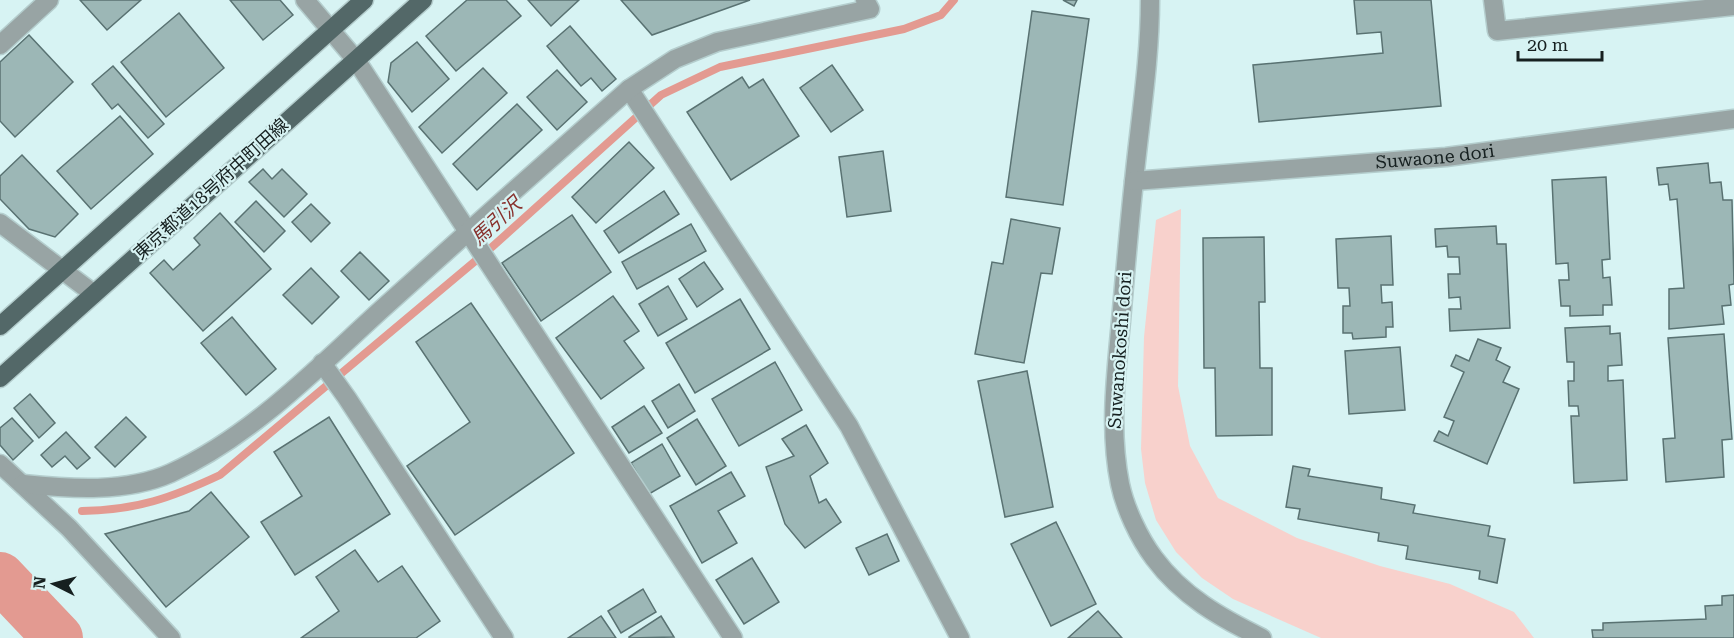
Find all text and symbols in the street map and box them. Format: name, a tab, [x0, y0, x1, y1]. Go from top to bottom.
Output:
scale bar	[1518, 24, 1602, 62]
text: 20 m	[1527, 34, 1568, 55]
street label: 東京都道18号府中町田線	[129, 114, 292, 263]
street label: Suwaone dori	[1375, 140, 1496, 172]
water label: 馬引沢	[466, 190, 529, 250]
street label: Suwanokoshi dori	[1104, 270, 1135, 429]
north arrow	[24, 554, 84, 614]
text: N	[29, 575, 50, 590]

